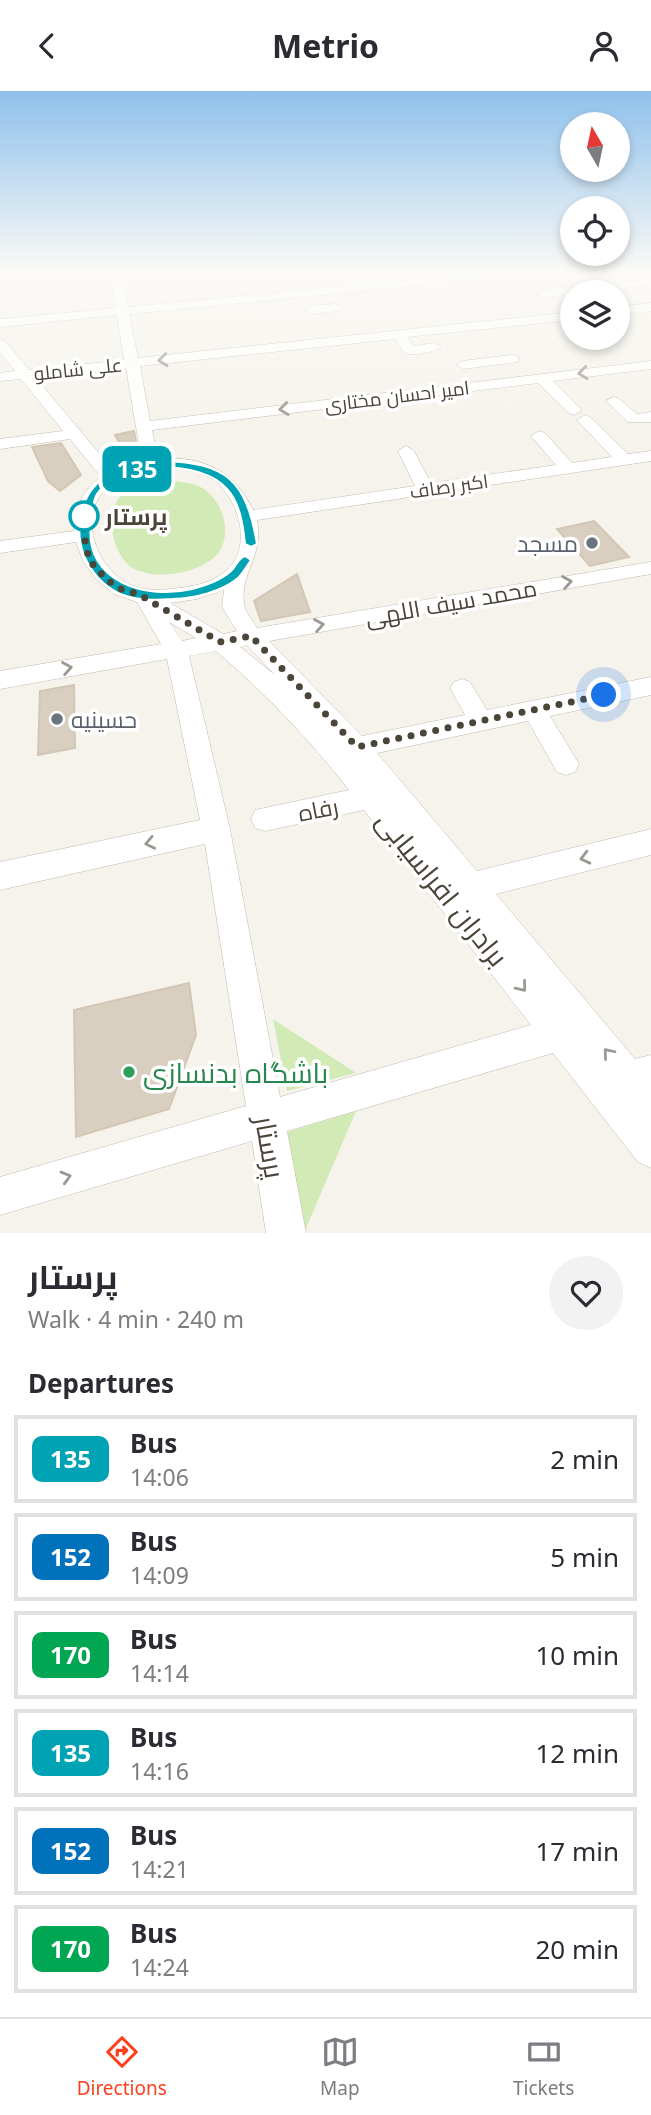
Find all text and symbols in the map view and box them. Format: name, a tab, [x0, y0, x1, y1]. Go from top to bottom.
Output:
text: Metrio	[272, 24, 379, 67]
icon: back	[28, 27, 66, 65]
icon: person	[585, 27, 623, 65]
north arrow	[560, 112, 630, 182]
map controls	[560, 112, 630, 350]
button: locate	[560, 196, 630, 266]
button: layers	[560, 280, 630, 350]
street label: علی شاملو	[32, 351, 124, 387]
one-way arrow	[158, 352, 169, 367]
one-way arrow	[577, 366, 589, 381]
street label: امیر احسان مختاری	[323, 374, 471, 418]
one-way arrow	[279, 401, 290, 416]
line badge: 135	[97, 446, 177, 492]
text: 135	[116, 452, 158, 485]
street label: اکبر رصاف	[408, 468, 490, 504]
place label: پرستار	[104, 500, 167, 533]
marker: پرستار	[69, 501, 99, 531]
place label: مسجد	[517, 527, 578, 559]
marker: مسجد	[584, 535, 600, 551]
street label: محمد سیف اللهی	[363, 571, 539, 633]
one-way arrow	[561, 575, 573, 590]
one-way arrow	[313, 618, 324, 633]
one-way arrow	[61, 662, 73, 677]
your location	[586, 677, 621, 712]
place label: حسینیه	[71, 703, 137, 735]
marker: حسینیه	[49, 711, 65, 727]
street label: رفاه	[295, 789, 341, 829]
street label: برادران افراسیابی	[368, 802, 518, 974]
one-way arrow	[144, 835, 156, 850]
one-way arrow	[579, 850, 591, 864]
one-way arrow	[514, 979, 526, 992]
one-way arrow	[603, 1048, 616, 1060]
place label: باشگاه بدنسازی	[143, 1053, 328, 1091]
marker: باشگاه بدنسازی	[121, 1064, 137, 1080]
street label: پرستار	[245, 1111, 295, 1182]
one-way arrow	[59, 1170, 71, 1185]
text: پرستار	[28, 1254, 118, 1299]
button: heart	[549, 1256, 623, 1330]
text: Walk · 4 min · 240 m	[28, 1303, 244, 1335]
text: Departures	[28, 1365, 174, 1401]
text: Bus	[130, 1425, 177, 1461]
text: 2 min	[550, 1441, 619, 1477]
text: 135	[50, 1442, 91, 1475]
text: 14:06	[130, 1461, 189, 1493]
text: Bus	[130, 1523, 177, 1559]
text: 5 min	[550, 1539, 619, 1575]
text: 152	[50, 1540, 91, 1573]
text: 14:09	[130, 1559, 189, 1591]
text: Bus	[130, 1621, 177, 1657]
text: 10 min	[535, 1637, 619, 1673]
text: 170	[50, 1638, 91, 1671]
text: 14:14	[130, 1657, 189, 1689]
text: Bus	[130, 1719, 177, 1755]
text: 12 min	[535, 1735, 619, 1771]
text: 135	[50, 1736, 91, 1769]
text: 14:16	[130, 1755, 189, 1787]
text: Bus	[130, 1817, 177, 1853]
text: 17 min	[535, 1833, 619, 1869]
text: 152	[50, 1834, 91, 1867]
text: 14:21	[130, 1853, 189, 1885]
text: Bus	[130, 1915, 177, 1951]
text: 20 min	[535, 1931, 619, 1967]
text: 170	[50, 1932, 91, 1965]
text: 14:24	[130, 1951, 189, 1983]
tab: Directions	[77, 2033, 167, 2101]
tab: Map	[320, 2033, 360, 2101]
tab: Tickets	[513, 2033, 574, 2101]

